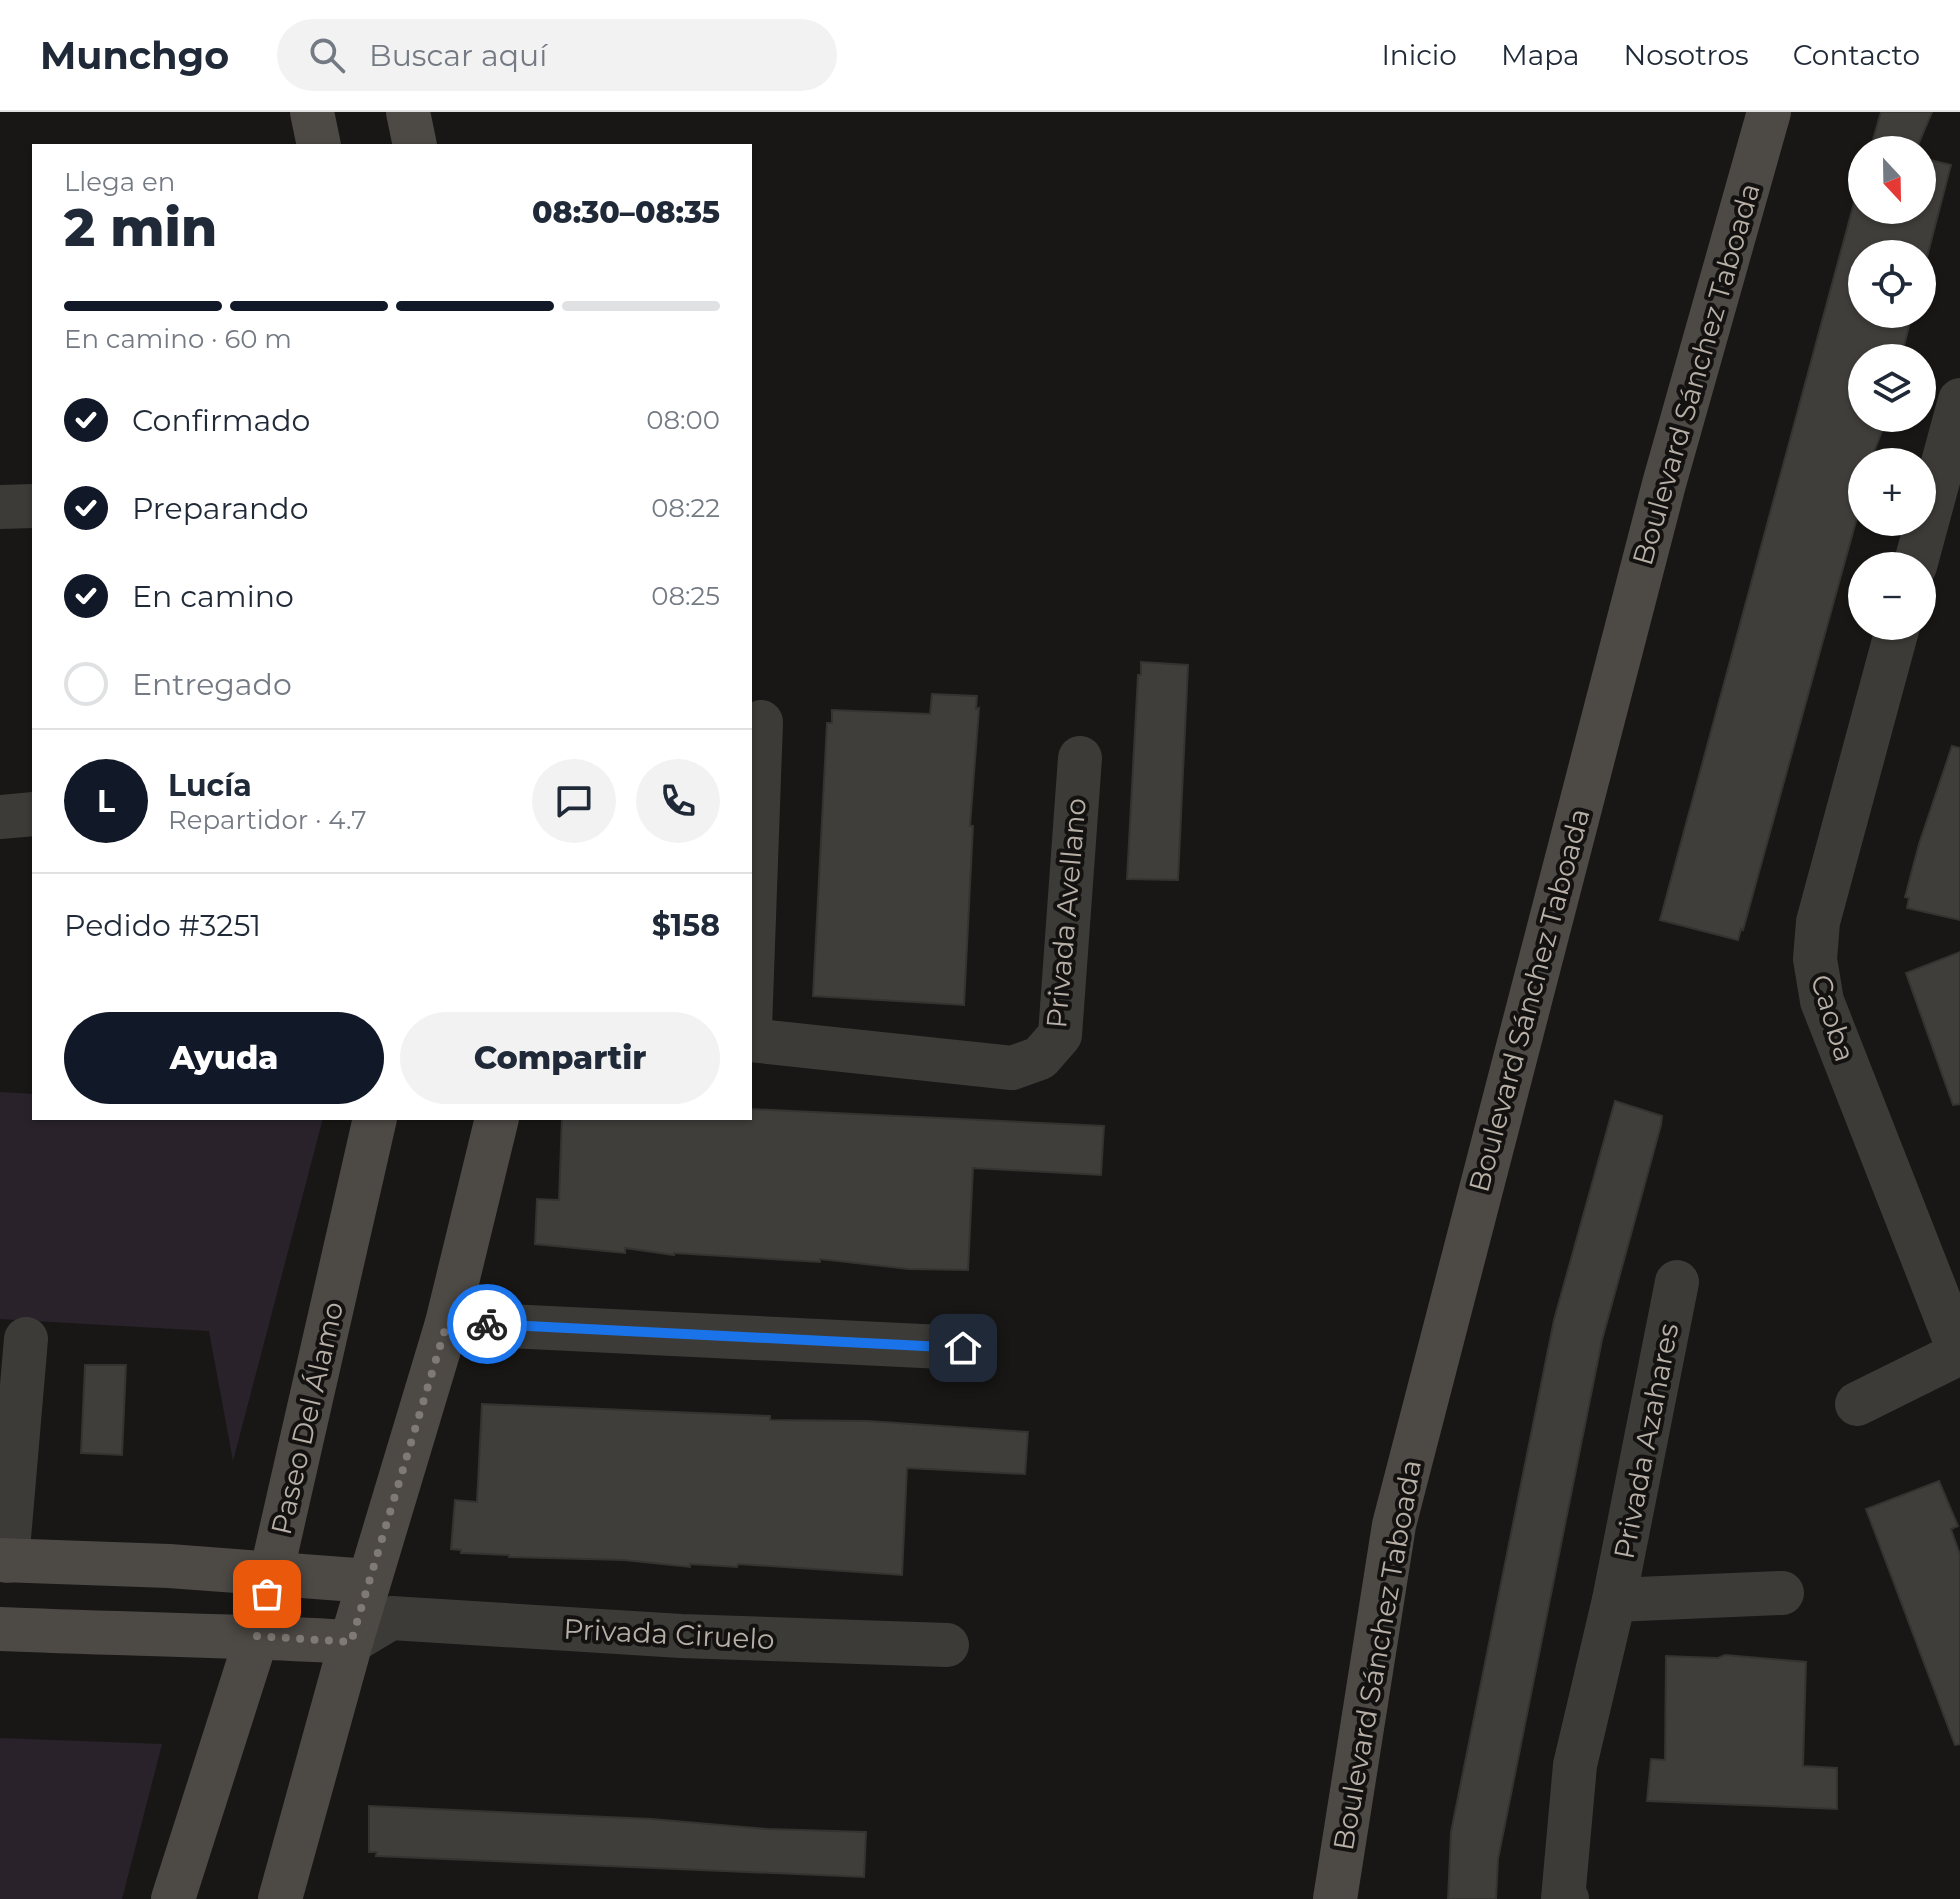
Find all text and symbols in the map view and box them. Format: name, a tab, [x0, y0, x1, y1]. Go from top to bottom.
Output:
search box	[277, 19, 837, 91]
text: Munchgo	[40, 32, 229, 79]
icon: search	[305, 33, 349, 77]
text: Buscar aquí	[369, 37, 547, 74]
text: Inicio	[1381, 38, 1457, 72]
text: Mapa	[1501, 38, 1580, 72]
text: Nosotros	[1624, 38, 1749, 72]
text: Contacto	[1793, 38, 1920, 72]
north arrow	[1848, 136, 1936, 224]
map controls	[1848, 136, 1936, 640]
text: Llega en	[64, 166, 175, 198]
street label: Boulevard Sánchez Taboada	[1625, 179, 1767, 569]
text: 08:30–08:35	[532, 194, 720, 231]
text: 2 min	[64, 196, 217, 259]
button: locate	[1848, 240, 1936, 328]
text: En camino · 60 m	[64, 323, 292, 355]
button: layers	[1848, 344, 1936, 432]
icon: check	[64, 398, 108, 442]
text: Confirmado	[132, 402, 310, 439]
text: 08:00	[646, 404, 720, 436]
button: +	[1848, 448, 1936, 536]
icon: check	[64, 486, 108, 530]
text: Preparando	[132, 490, 309, 527]
text: 08:22	[651, 492, 720, 524]
button: −	[1848, 552, 1936, 640]
icon: check	[64, 574, 108, 618]
text: En camino	[132, 578, 294, 615]
text: 08:25	[651, 580, 720, 612]
text: Entregado	[132, 666, 292, 703]
button: chat	[532, 759, 616, 843]
button: phone	[636, 759, 720, 843]
text: Lucía	[168, 767, 252, 804]
text: L	[97, 783, 115, 820]
street label: Privada Avellano	[1039, 796, 1093, 1030]
text: Repartidor · 4.7	[168, 804, 367, 836]
street label: Boulevard Sánchez Taboada	[1461, 804, 1597, 1196]
text: Pedido #3251	[64, 907, 261, 944]
text: $158	[652, 907, 720, 944]
street label: Caoba	[1804, 970, 1862, 1066]
button: Ayuda	[64, 1012, 384, 1104]
button: Compartir	[400, 1012, 720, 1104]
courier	[447, 1284, 527, 1364]
street label: Paseo Del Álamo	[264, 1298, 350, 1538]
icon: bike	[465, 1302, 509, 1346]
pin	[929, 1314, 997, 1382]
street label: Privada Azahares	[1606, 1320, 1686, 1562]
icon: home	[941, 1326, 985, 1370]
street label: Boulevard Sánchez Taboada	[1326, 1457, 1428, 1853]
pin	[233, 1560, 301, 1628]
icon: bag	[245, 1572, 289, 1616]
street label: Privada Ciruelo	[563, 1611, 775, 1657]

